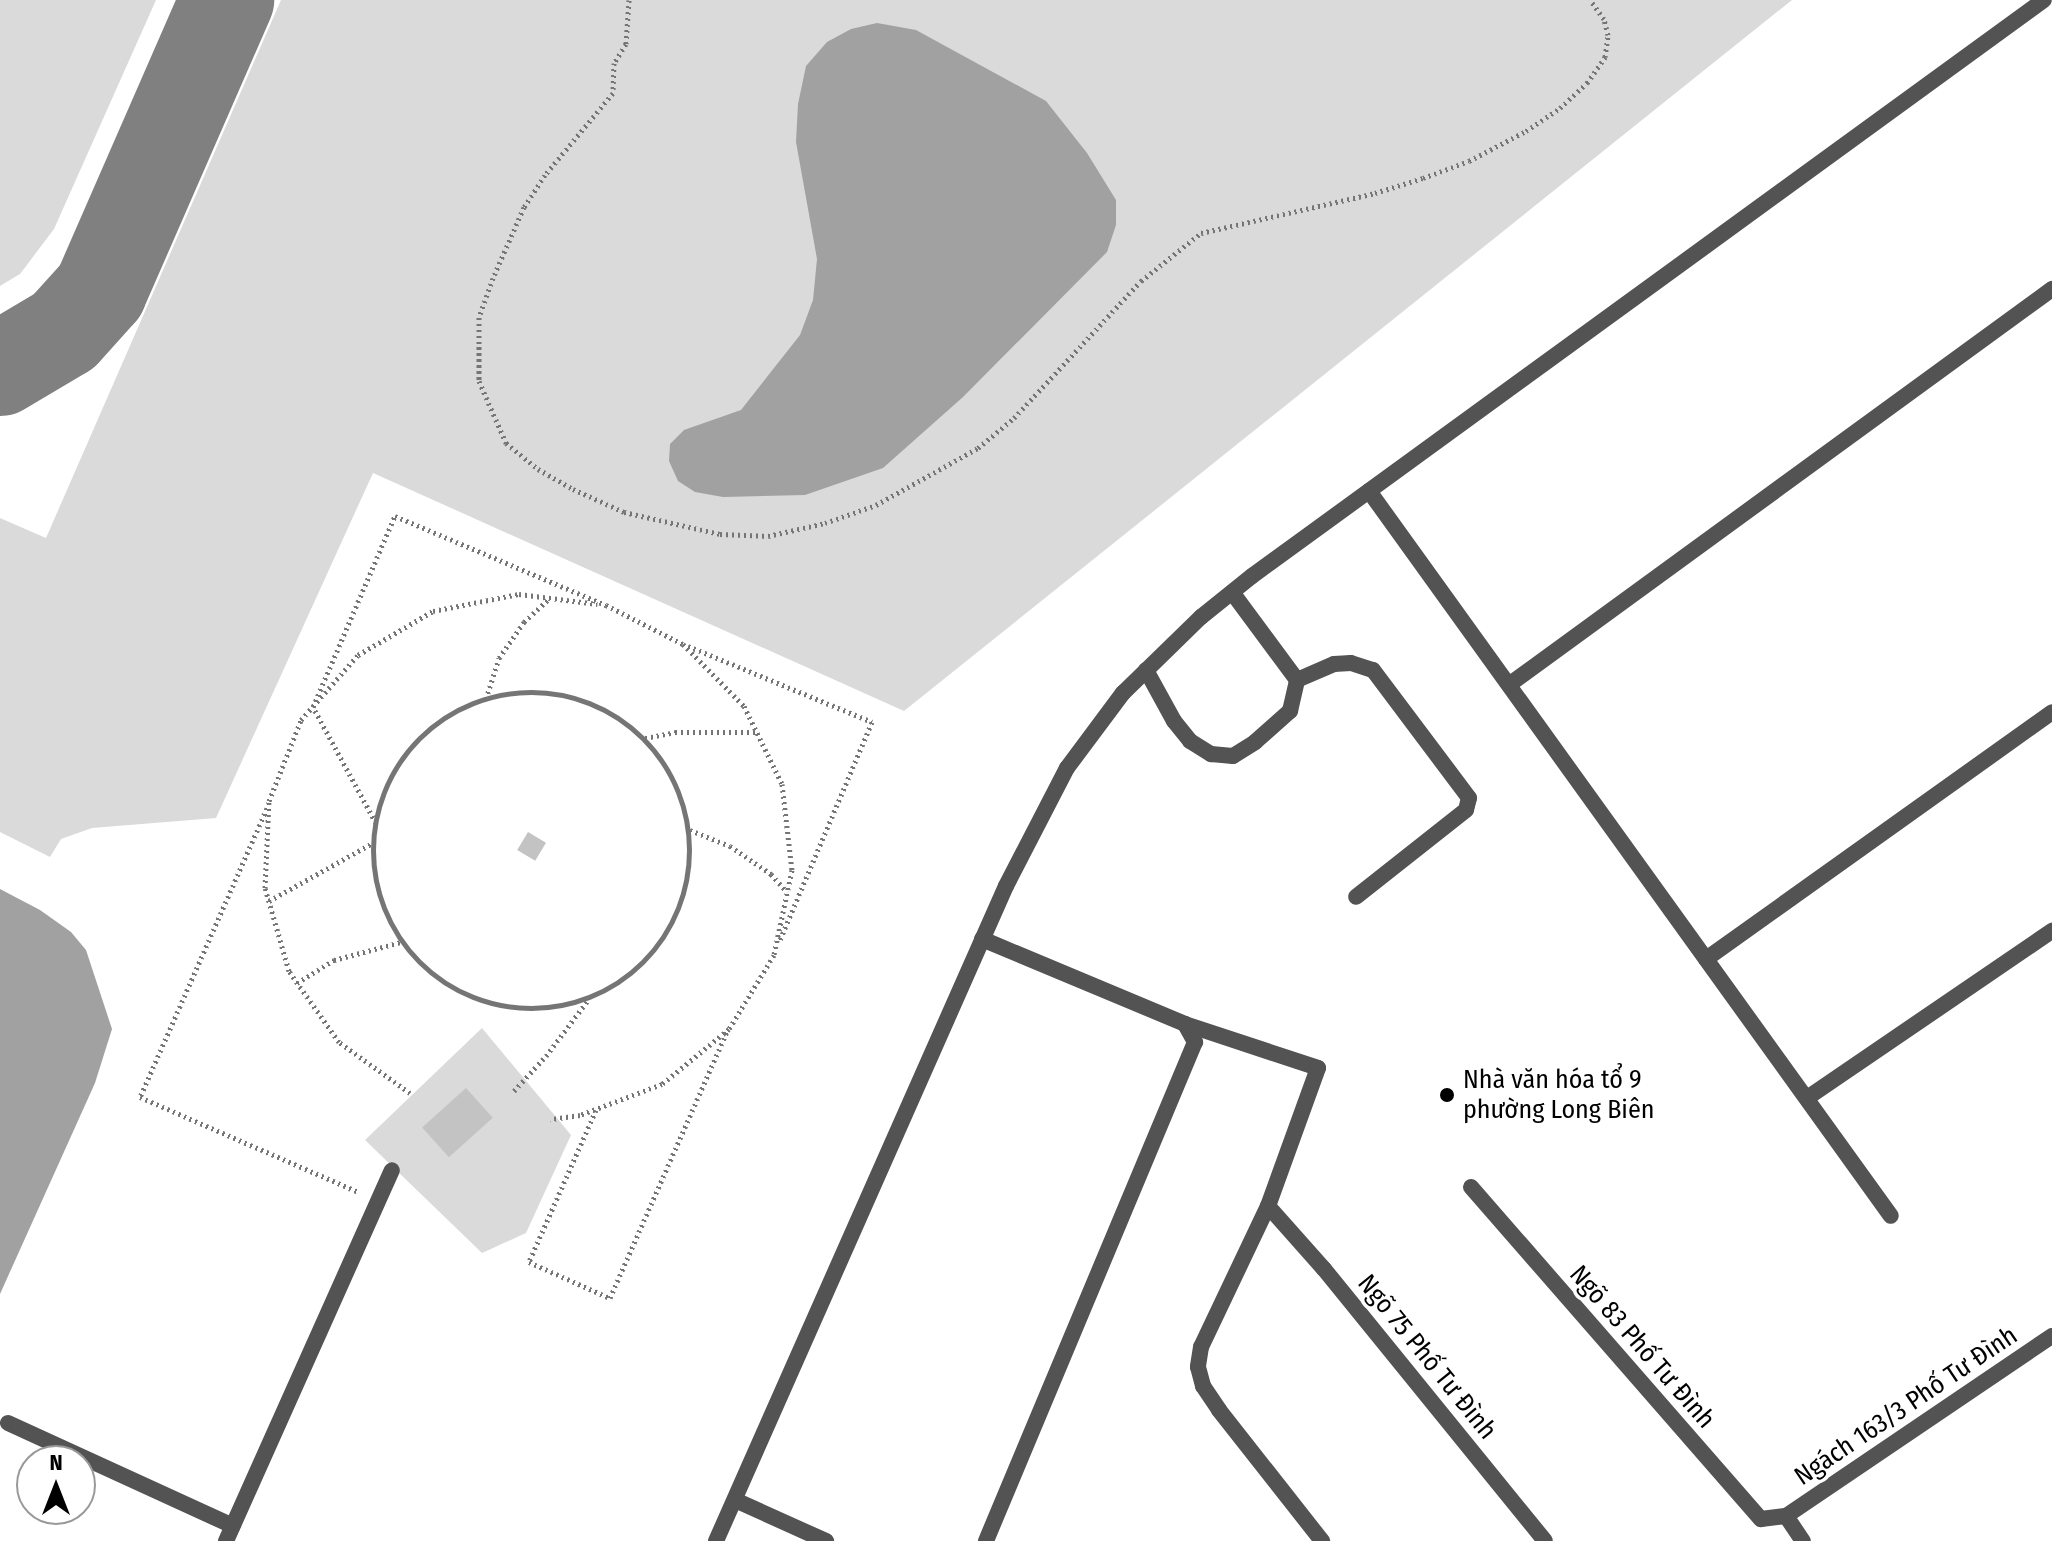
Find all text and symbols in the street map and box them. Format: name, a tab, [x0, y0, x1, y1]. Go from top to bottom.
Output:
place label: Nhà văn hóa tổ 9 phường Long Biên	[1463, 1064, 1654, 1126]
marker: Nhà văn hóa tổ 9 phường Long Biên	[1438, 1086, 1456, 1104]
street label: Ngõ 83 Phố Tư Đình	[1563, 1259, 1721, 1435]
street label: Ngõ 75 Phố Tư Đình	[1351, 1268, 1503, 1446]
street label: Ngách 163/3 Phố Tư Đình	[1789, 1320, 2023, 1492]
north arrow	[16, 1445, 96, 1525]
text: N	[49, 1449, 63, 1476]

